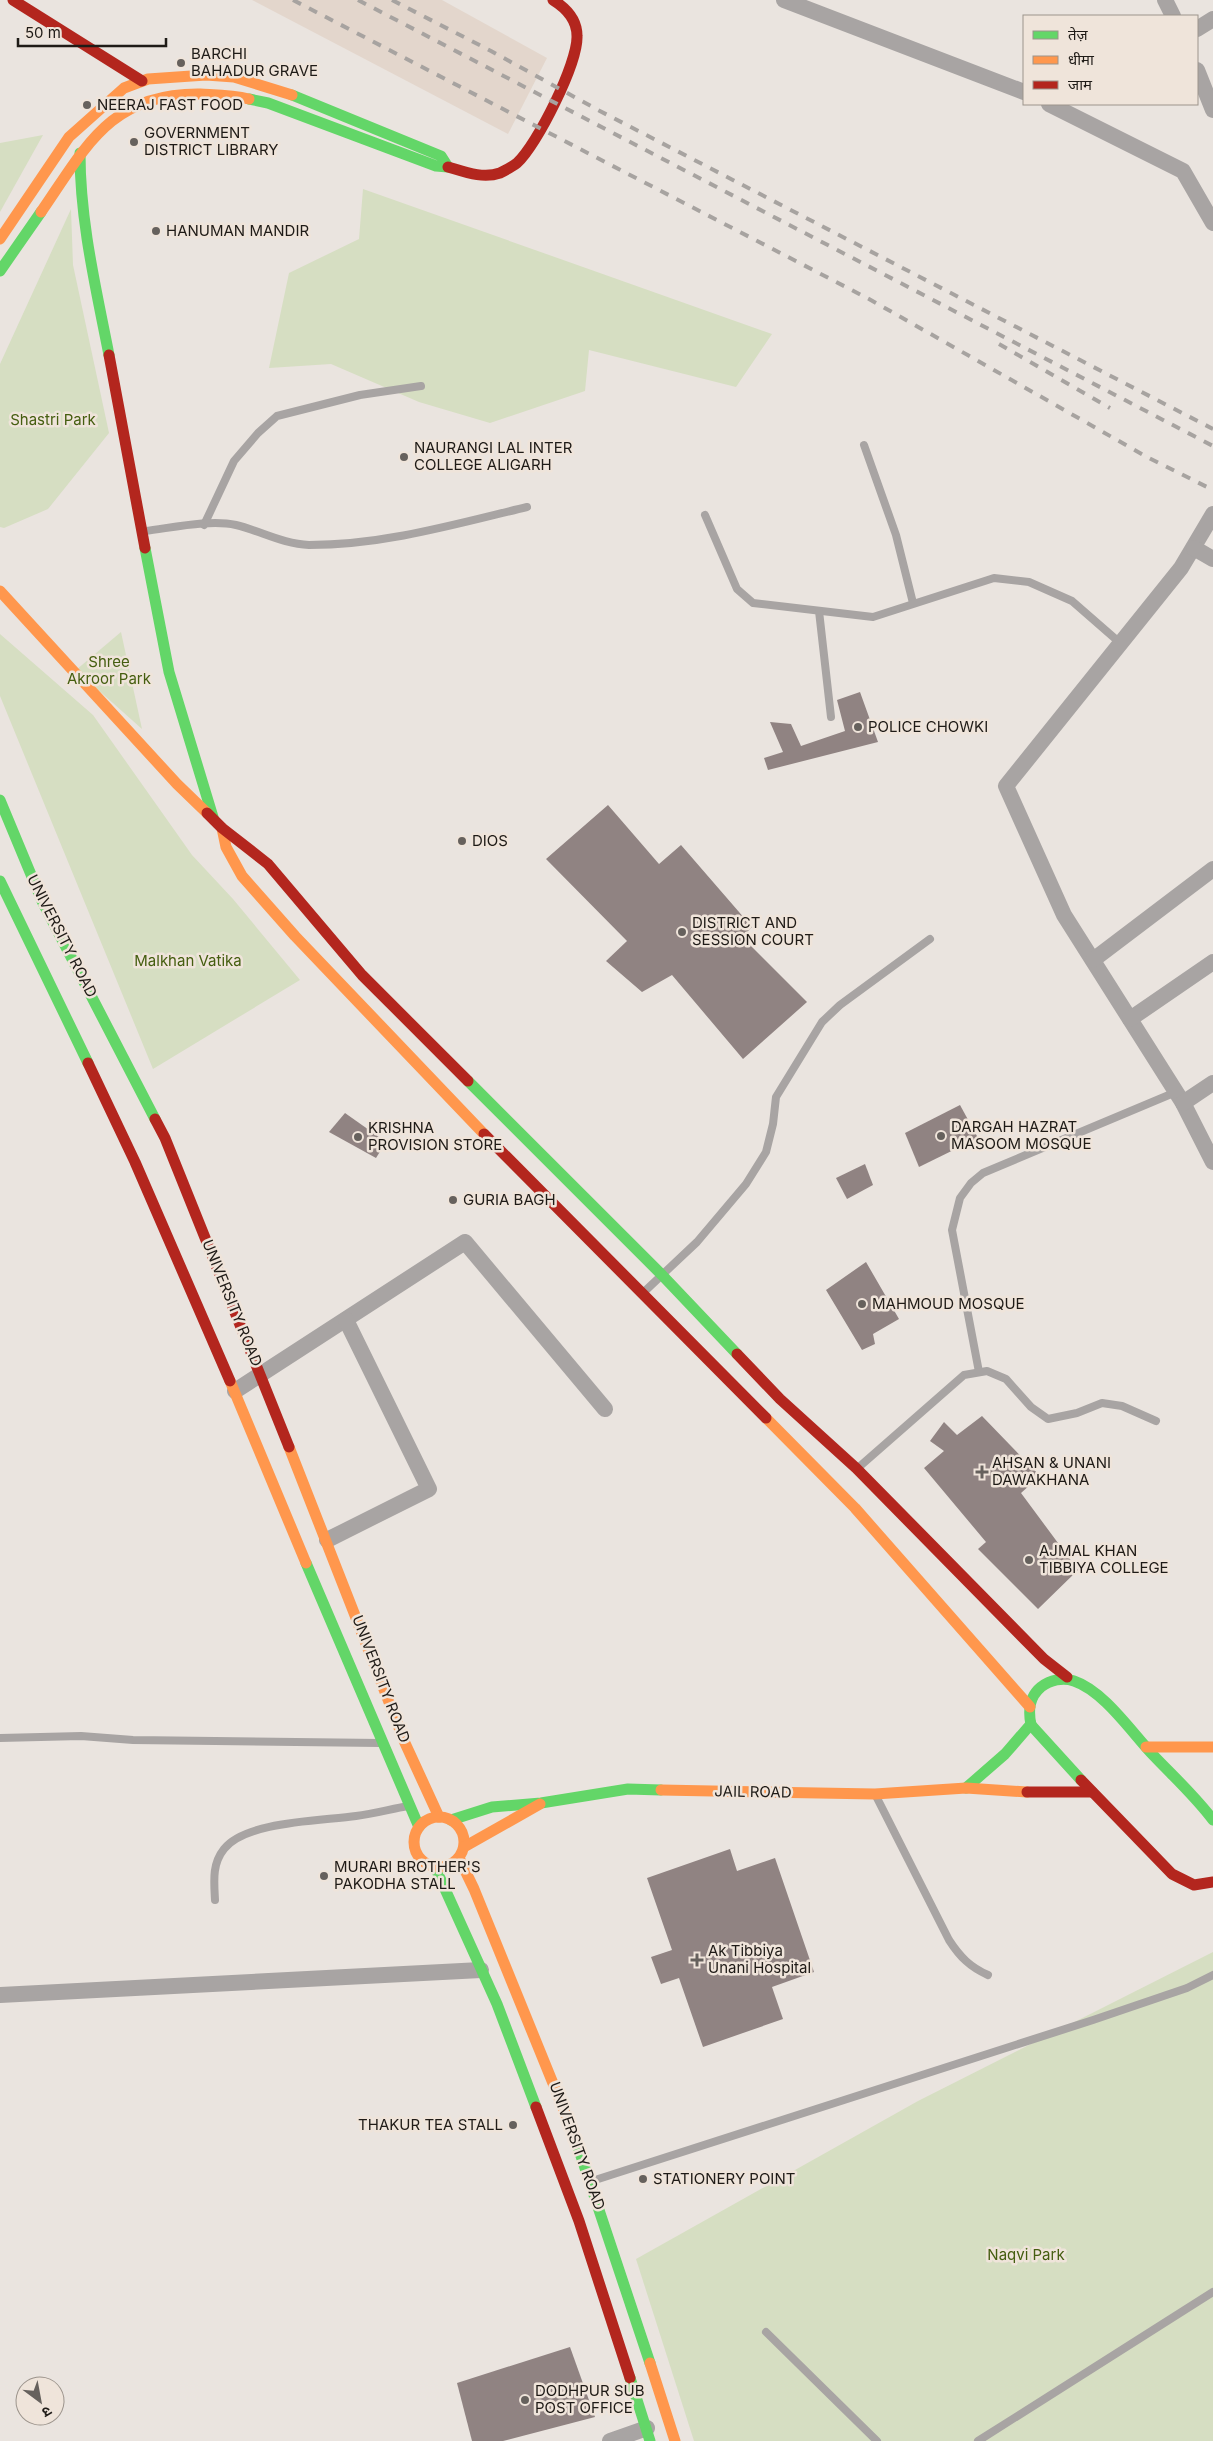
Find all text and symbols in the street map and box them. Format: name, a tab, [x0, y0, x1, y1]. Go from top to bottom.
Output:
scale bar	[18, 15, 165, 47]
legend	[1023, 15, 1198, 105]
text: 50 m	[25, 23, 61, 42]
text: तेज़	[1068, 25, 1089, 44]
place label: BARCHI BAHADUR GRAVE	[191, 44, 318, 80]
text: धीमा	[1068, 50, 1095, 69]
marker: BARCHI BAHADUR GRAVE	[175, 57, 187, 69]
text: जाम	[1068, 75, 1093, 94]
place label: NEERAJ FAST FOOD	[97, 95, 243, 114]
marker: NEERAJ FAST FOOD	[81, 99, 93, 111]
place label: GOVERNMENT DISTRICT LIBRARY	[144, 123, 279, 159]
marker: GOVERNMENT DISTRICT LIBRARY	[128, 136, 140, 148]
place label: HANUMAN MANDIR	[166, 221, 309, 240]
marker: HANUMAN MANDIR	[150, 225, 162, 237]
park label: Shastri Park	[10, 410, 97, 429]
place label: NAURANGI LAL INTER COLLEGE ALIGARH	[414, 438, 573, 474]
marker: NAURANGI LAL INTER COLLEGE ALIGARH	[398, 451, 410, 463]
park label: Shree Akroor Park	[67, 652, 152, 688]
place label: POLICE CHOWKI	[868, 717, 988, 736]
marker: POLICE CHOWKI	[852, 721, 864, 733]
place label: DIOS	[472, 831, 508, 850]
marker: DIOS	[456, 835, 468, 847]
street label: UNIVERSITY ROAD	[23, 871, 102, 1000]
place label: DISTRICT AND SESSION COURT	[692, 913, 814, 949]
marker: DISTRICT AND SESSION COURT	[676, 926, 688, 938]
park label: Malkhan Vatika	[134, 951, 242, 970]
place label: DARGAH HAZRAT MASOOM MOSQUE	[951, 1117, 1092, 1153]
place label: KRISHNA PROVISION STORE	[368, 1118, 502, 1154]
marker: DARGAH HAZRAT MASOOM MOSQUE	[935, 1130, 947, 1142]
marker: KRISHNA PROVISION STORE	[352, 1131, 364, 1143]
place label: GURIA BAGH	[463, 1190, 556, 1209]
marker: GURIA BAGH	[447, 1194, 459, 1206]
street label: UNIVERSITY ROAD	[198, 1237, 267, 1369]
place label: MAHMOUD MOSQUE	[872, 1294, 1025, 1313]
marker: MAHMOUD MOSQUE	[856, 1298, 868, 1310]
place label: AHSAN & UNANI DAWAKHANA	[992, 1453, 1111, 1489]
marker: AHSAN & UNANI DAWAKHANA	[976, 1466, 988, 1478]
place label: AJMAL KHAN TIBBIYA COLLEGE	[1039, 1541, 1169, 1577]
marker: AJMAL KHAN TIBBIYA COLLEGE	[1023, 1554, 1035, 1566]
street label: UNIVERSITY ROAD	[348, 1612, 415, 1745]
street label: JAIL ROAD	[714, 1781, 792, 1802]
place label: MURARI BROTHER'S PAKODHA STALL	[334, 1857, 481, 1893]
marker: MURARI BROTHER'S PAKODHA STALL	[318, 1870, 330, 1882]
place label: Ak Tibbiya Unani Hospital	[708, 1941, 811, 1977]
marker: Ak Tibbiya Unani Hospital	[690, 1953, 704, 1967]
street label: UNIVERSITY ROAD	[545, 2079, 610, 2213]
place label: THAKUR TEA STALL	[358, 2115, 503, 2134]
marker: THAKUR TEA STALL	[507, 2119, 519, 2131]
place label: STATIONERY POINT	[653, 2169, 795, 2188]
marker: STATIONERY POINT	[637, 2173, 649, 2185]
park label: Naqvi Park	[987, 2245, 1065, 2264]
north arrow	[15, 2376, 65, 2426]
place label: DODHPUR SUB POST OFFICE	[535, 2381, 644, 2417]
marker: DODHPUR SUB POST OFFICE	[519, 2394, 531, 2406]
text: उ	[38, 2403, 55, 2422]

